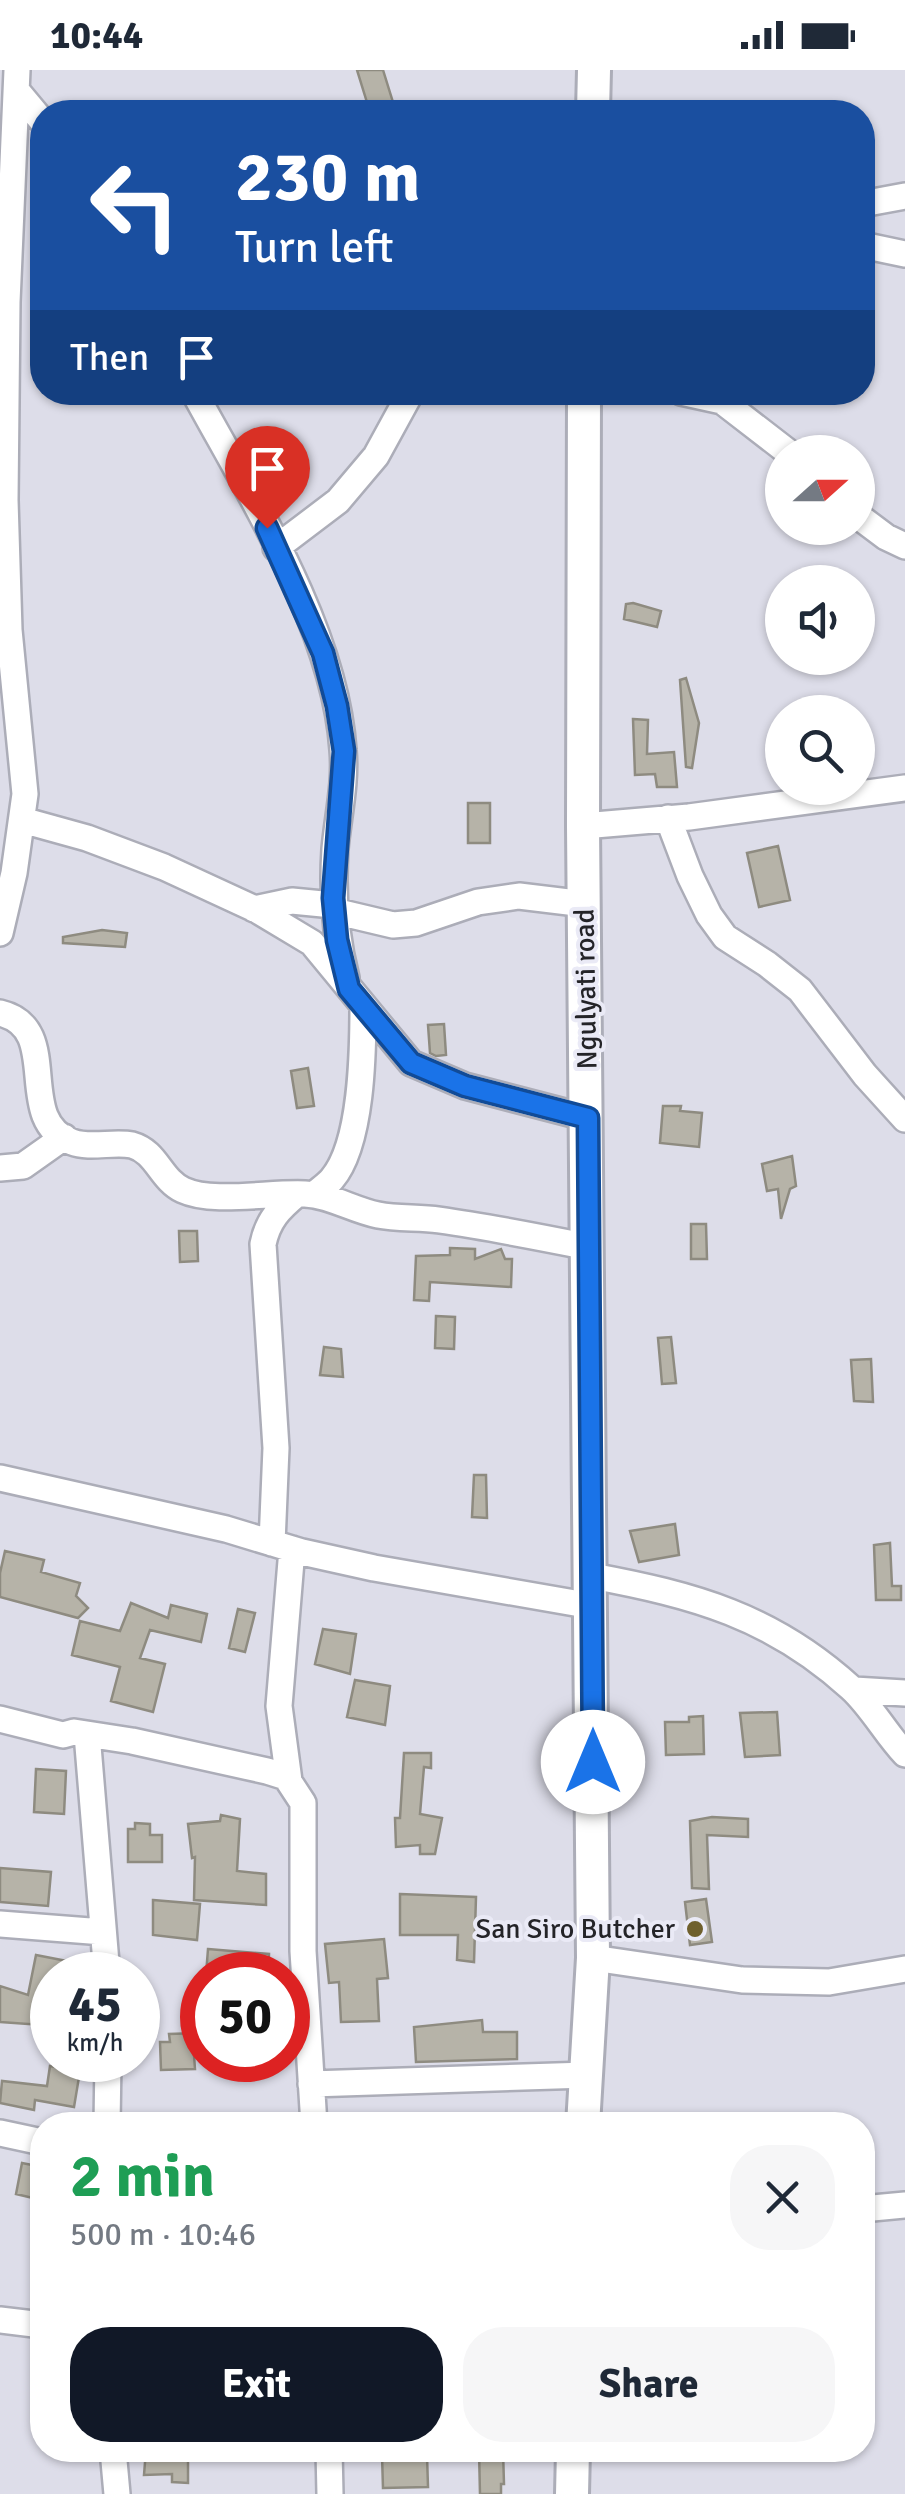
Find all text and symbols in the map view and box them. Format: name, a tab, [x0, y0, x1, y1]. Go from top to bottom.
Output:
text: 10:44	[50, 12, 143, 59]
text: 230 m	[235, 134, 420, 220]
icon: left	[70, 140, 200, 270]
text: Turn left	[235, 220, 394, 275]
icon: arrive	[169, 330, 224, 385]
text: Then	[70, 334, 149, 381]
pin	[225, 426, 310, 529]
north arrow	[765, 435, 875, 545]
map controls	[765, 435, 875, 805]
icon: arrive	[240, 441, 295, 496]
button: sound	[765, 565, 875, 675]
button: search	[765, 695, 875, 805]
street label: Ngulyati road	[568, 908, 604, 1070]
position arrow	[541, 1710, 645, 1814]
place label: San Siro Butcher	[476, 1912, 676, 1946]
marker: San Siro Butcher	[684, 1918, 706, 1940]
speed limit sign: 50	[180, 1952, 310, 2082]
text: 45	[68, 1974, 122, 2036]
text: km/h	[67, 2027, 123, 2058]
text: 2 min	[70, 2140, 215, 2214]
button: close	[730, 2145, 835, 2250]
text: 500 m · 10:46	[70, 2215, 256, 2254]
button: Exit	[70, 2327, 443, 2442]
button: Share	[463, 2327, 835, 2442]

